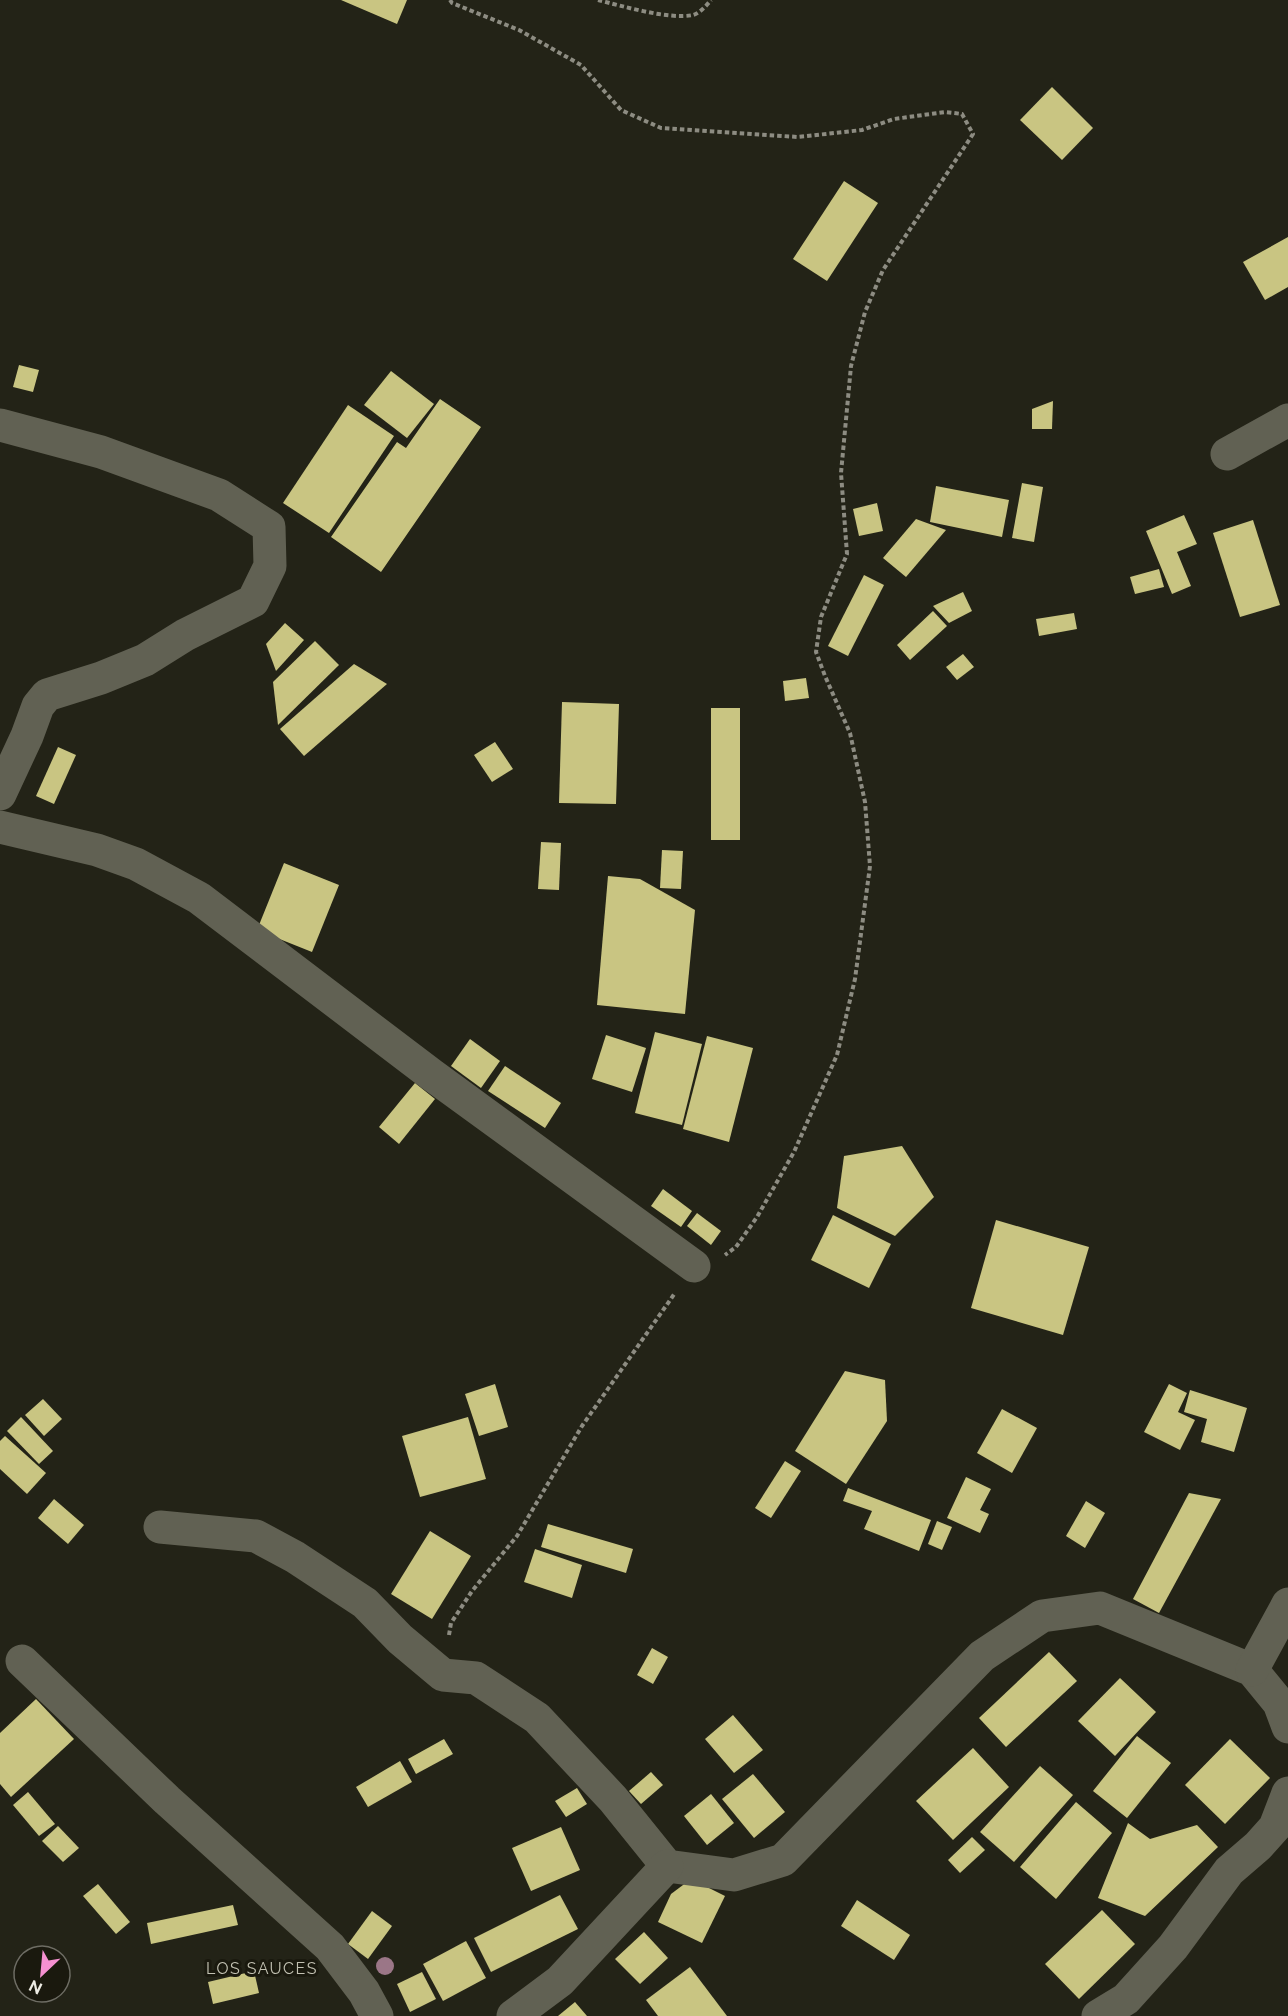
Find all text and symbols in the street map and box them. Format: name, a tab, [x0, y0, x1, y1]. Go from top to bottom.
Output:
north arrow	[12, 1944, 72, 2004]
district label: LOS SAUCES	[206, 1959, 318, 1978]
text: N	[26, 1976, 45, 1998]

